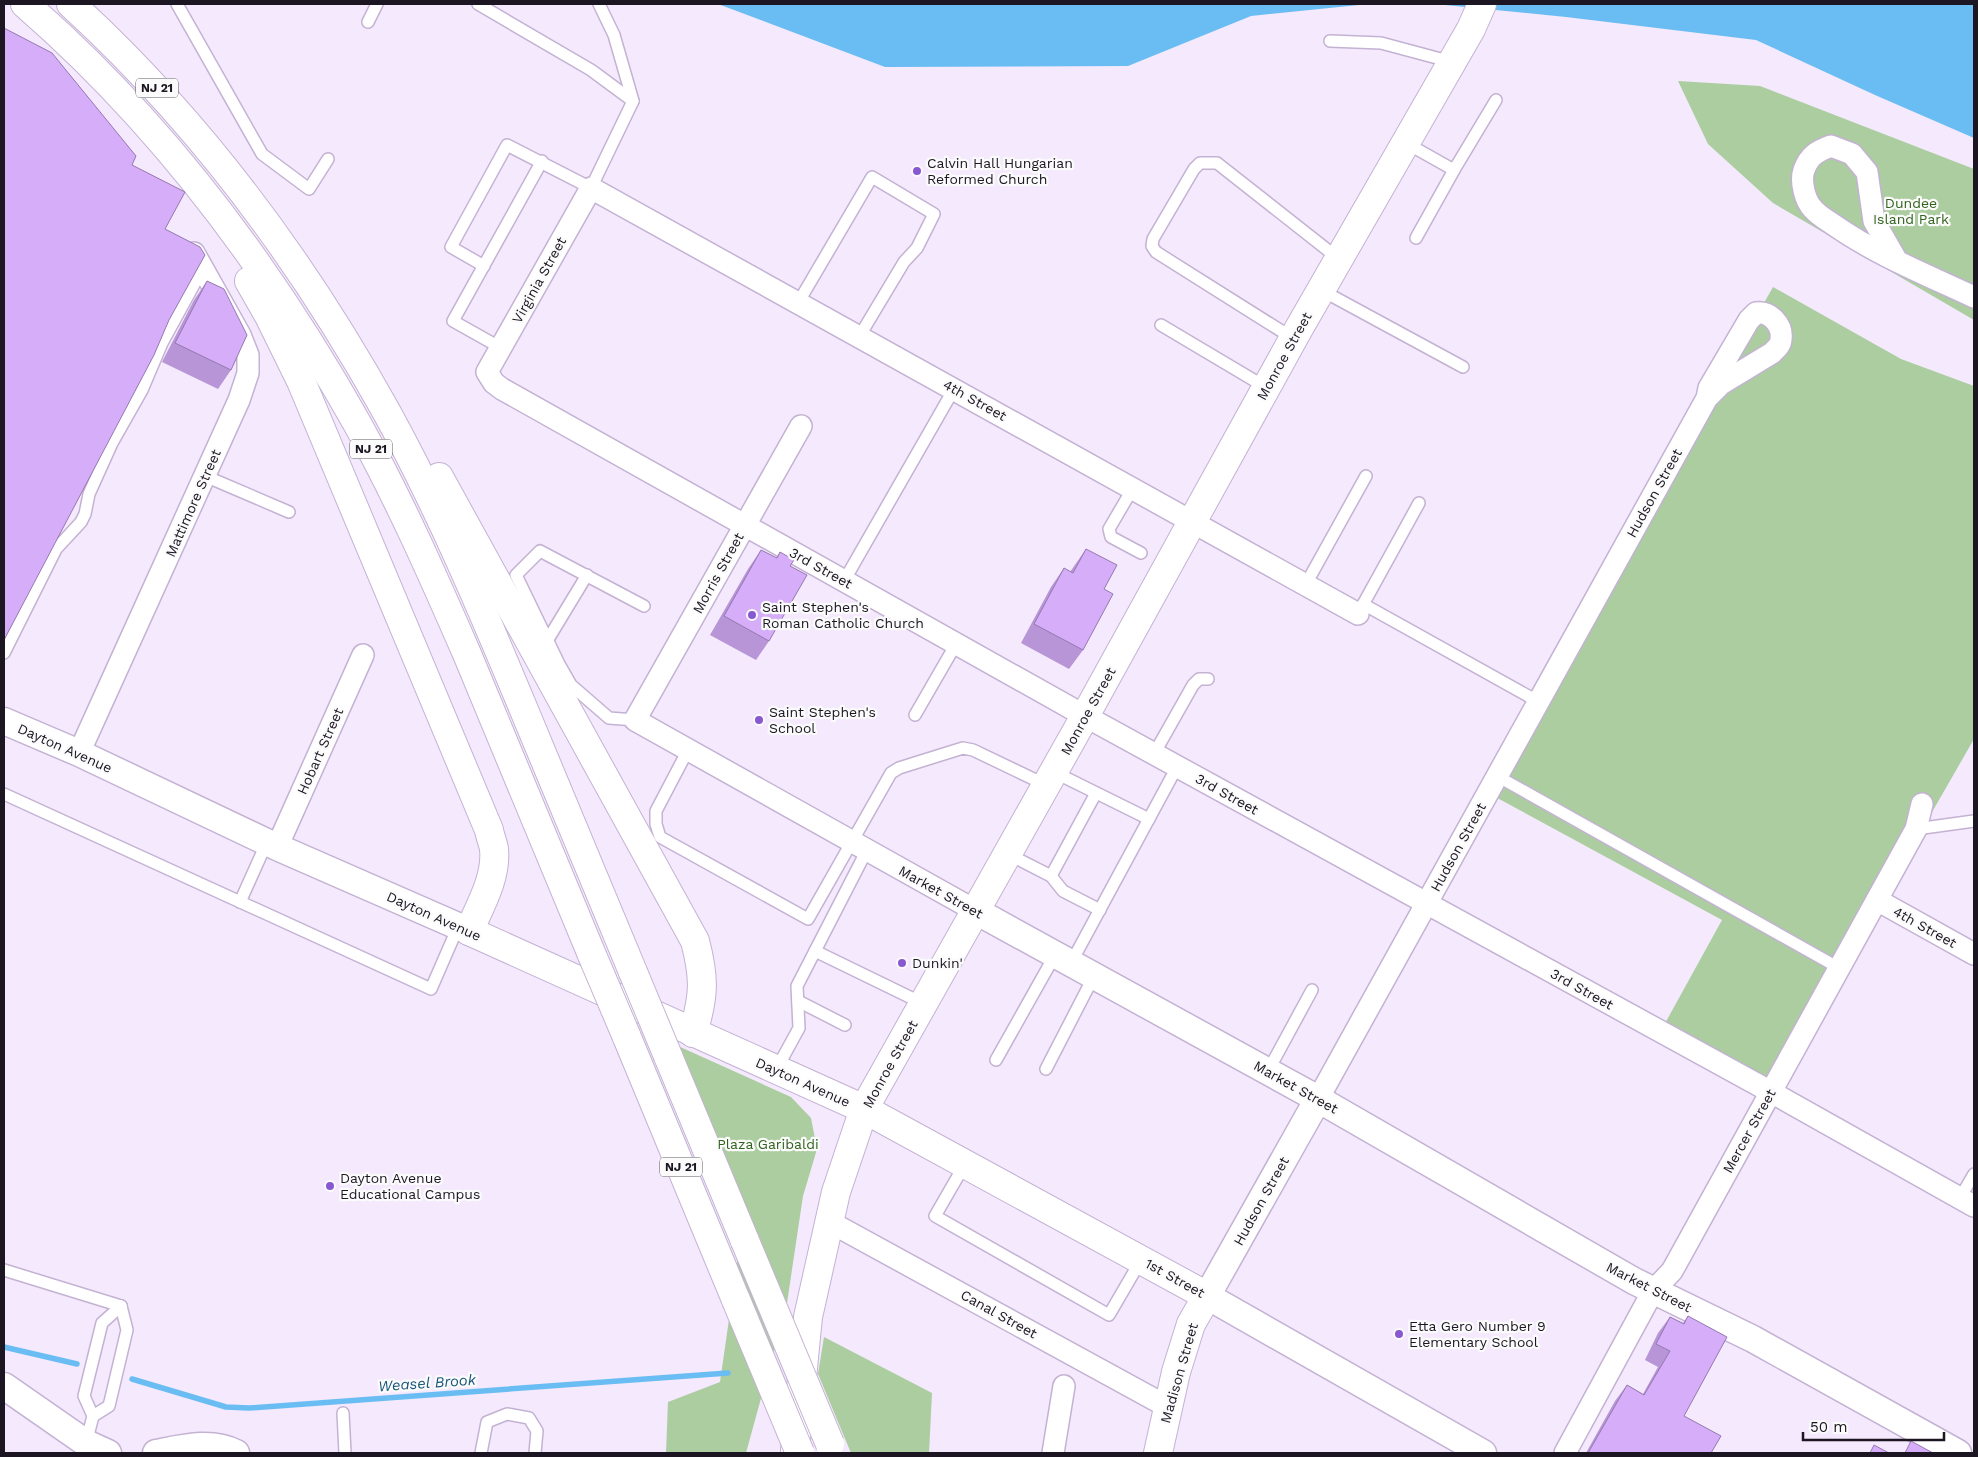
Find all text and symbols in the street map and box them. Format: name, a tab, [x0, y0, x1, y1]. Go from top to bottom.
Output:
road number: NJ 21	[136, 78, 178, 98]
place label: Calvin Hall Hungarian Reformed Church	[927, 155, 1073, 187]
marker: Calvin Hall Hungarian Reformed Church	[911, 165, 923, 177]
park label: Dundee Island Park	[1873, 195, 1949, 227]
street label: Virginia Street	[509, 234, 569, 326]
street label: Monroe Street	[1253, 309, 1315, 403]
street label: 4th Street	[941, 376, 1010, 424]
road number: NJ 21	[350, 439, 392, 458]
street label: Hudson Street	[1623, 446, 1685, 540]
street label: Mattimore Street	[162, 447, 224, 559]
street label: Morris Street	[689, 530, 747, 616]
street label: 3rd Street	[787, 544, 855, 592]
place label: Saint Stephen's Roman Catholic Church	[762, 599, 924, 631]
marker: Saint Stephen's Roman Catholic Church	[746, 609, 758, 621]
street label: Monroe Street	[1057, 664, 1119, 758]
place label: Saint Stephen's School	[769, 704, 876, 736]
street label: Hobart Street	[294, 705, 346, 797]
marker: Saint Stephen's School	[753, 714, 765, 726]
street label: Dayton Avenue	[15, 720, 115, 776]
street label: 3rd Street	[1193, 770, 1261, 818]
street label: Hudson Street	[1427, 800, 1489, 894]
street label: Market Street	[896, 862, 986, 922]
street label: Dayton Avenue	[384, 888, 484, 944]
street label: 4th Street	[1891, 903, 1960, 951]
place label: Dunkin'	[912, 955, 963, 971]
marker: Dunkin'	[896, 957, 908, 969]
street label: 3rd Street	[1548, 965, 1616, 1013]
street label: Monroe Street	[859, 1017, 921, 1111]
street label: Dayton Avenue	[753, 1054, 853, 1110]
street label: Market Street	[1251, 1057, 1341, 1117]
street label: Mercer Street	[1719, 1086, 1779, 1176]
park label: Plaza Garibaldi	[717, 1136, 819, 1152]
street label: Hudson Street	[1230, 1154, 1292, 1248]
road number: NJ 21	[660, 1158, 702, 1176]
place label: Dayton Avenue Educational Campus	[340, 1170, 480, 1202]
marker: Dayton Avenue Educational Campus	[324, 1180, 336, 1192]
street label: 1st Street	[1142, 1255, 1208, 1301]
street label: Market Street	[1604, 1259, 1695, 1315]
street label: Canal Street	[958, 1286, 1040, 1342]
place label: Etta Gero Number 9 Elementary School	[1409, 1318, 1546, 1350]
street label: Madison Street	[1157, 1321, 1201, 1425]
marker: Etta Gero Number 9 Elementary School	[1393, 1328, 1405, 1340]
water label: Weasel Brook	[378, 1371, 477, 1395]
scale bar	[1803, 1410, 1944, 1442]
text: 50 m	[1810, 1418, 1847, 1436]

